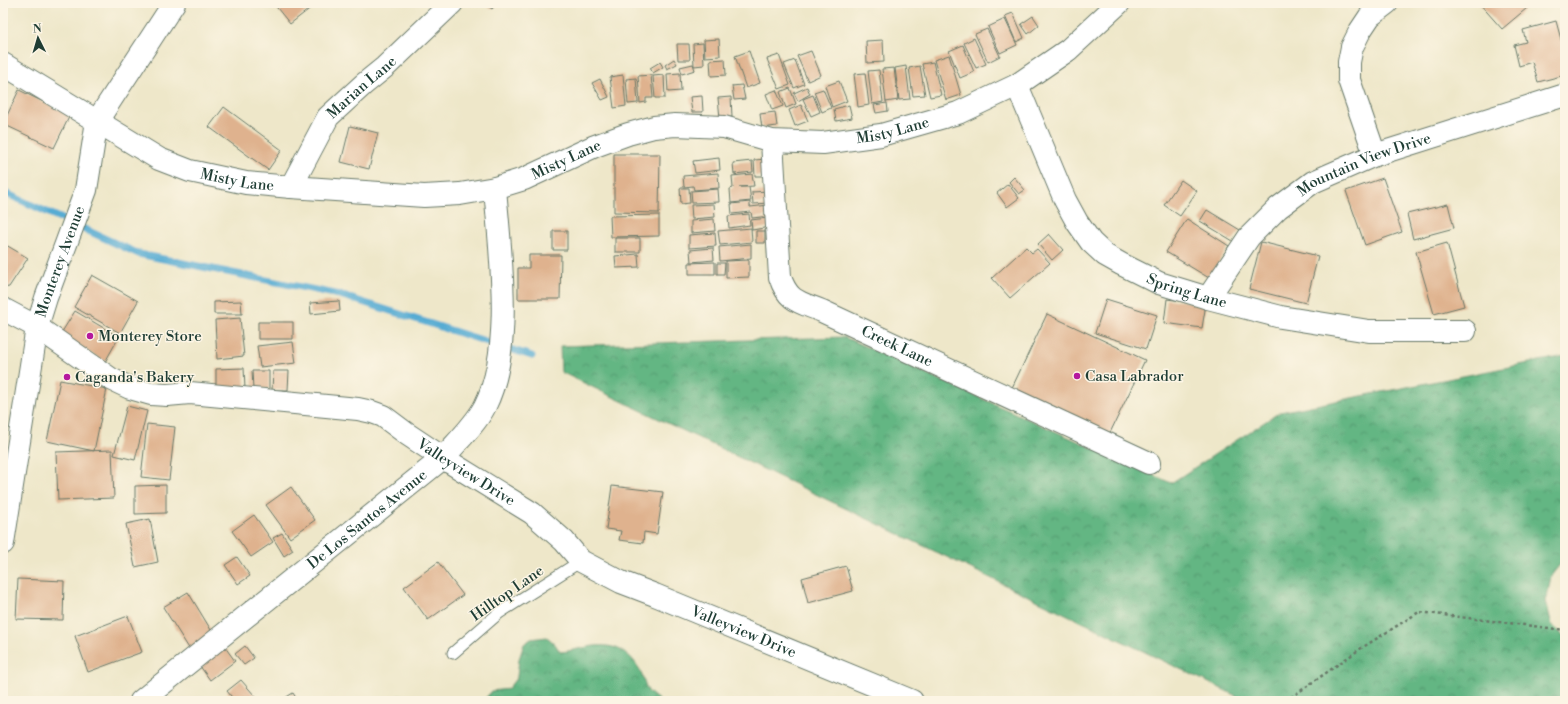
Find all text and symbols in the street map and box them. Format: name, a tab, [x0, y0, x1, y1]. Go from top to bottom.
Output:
north arrow	[18, 18, 58, 58]
text: N	[32, 22, 42, 36]
street label: Marian Lane	[323, 52, 401, 123]
street label: Misty Lane	[855, 113, 932, 148]
street label: Mountain View Drive	[1293, 129, 1433, 201]
street label: Misty Lane	[528, 136, 604, 184]
street label: Misty Lane	[198, 164, 275, 195]
street label: Monterey Avenue	[32, 203, 89, 320]
street label: Spring Lane	[1143, 269, 1229, 313]
street label: Creek Lane	[858, 322, 936, 371]
place label: Monterey Store	[98, 327, 202, 346]
marker: Monterey Store	[85, 331, 95, 341]
place label: Casa Labrador	[1085, 367, 1184, 386]
place label: Caganda's Bakery	[75, 368, 195, 387]
marker: Casa Labrador	[1072, 371, 1082, 381]
marker: Caganda's Bakery	[62, 372, 72, 382]
street label: Valleyview Drive	[412, 434, 519, 510]
street label: De Los Santos Avenue	[304, 466, 431, 573]
street label: Hilltop Lane	[467, 561, 548, 626]
street label: Valleyview Drive	[687, 602, 799, 662]

